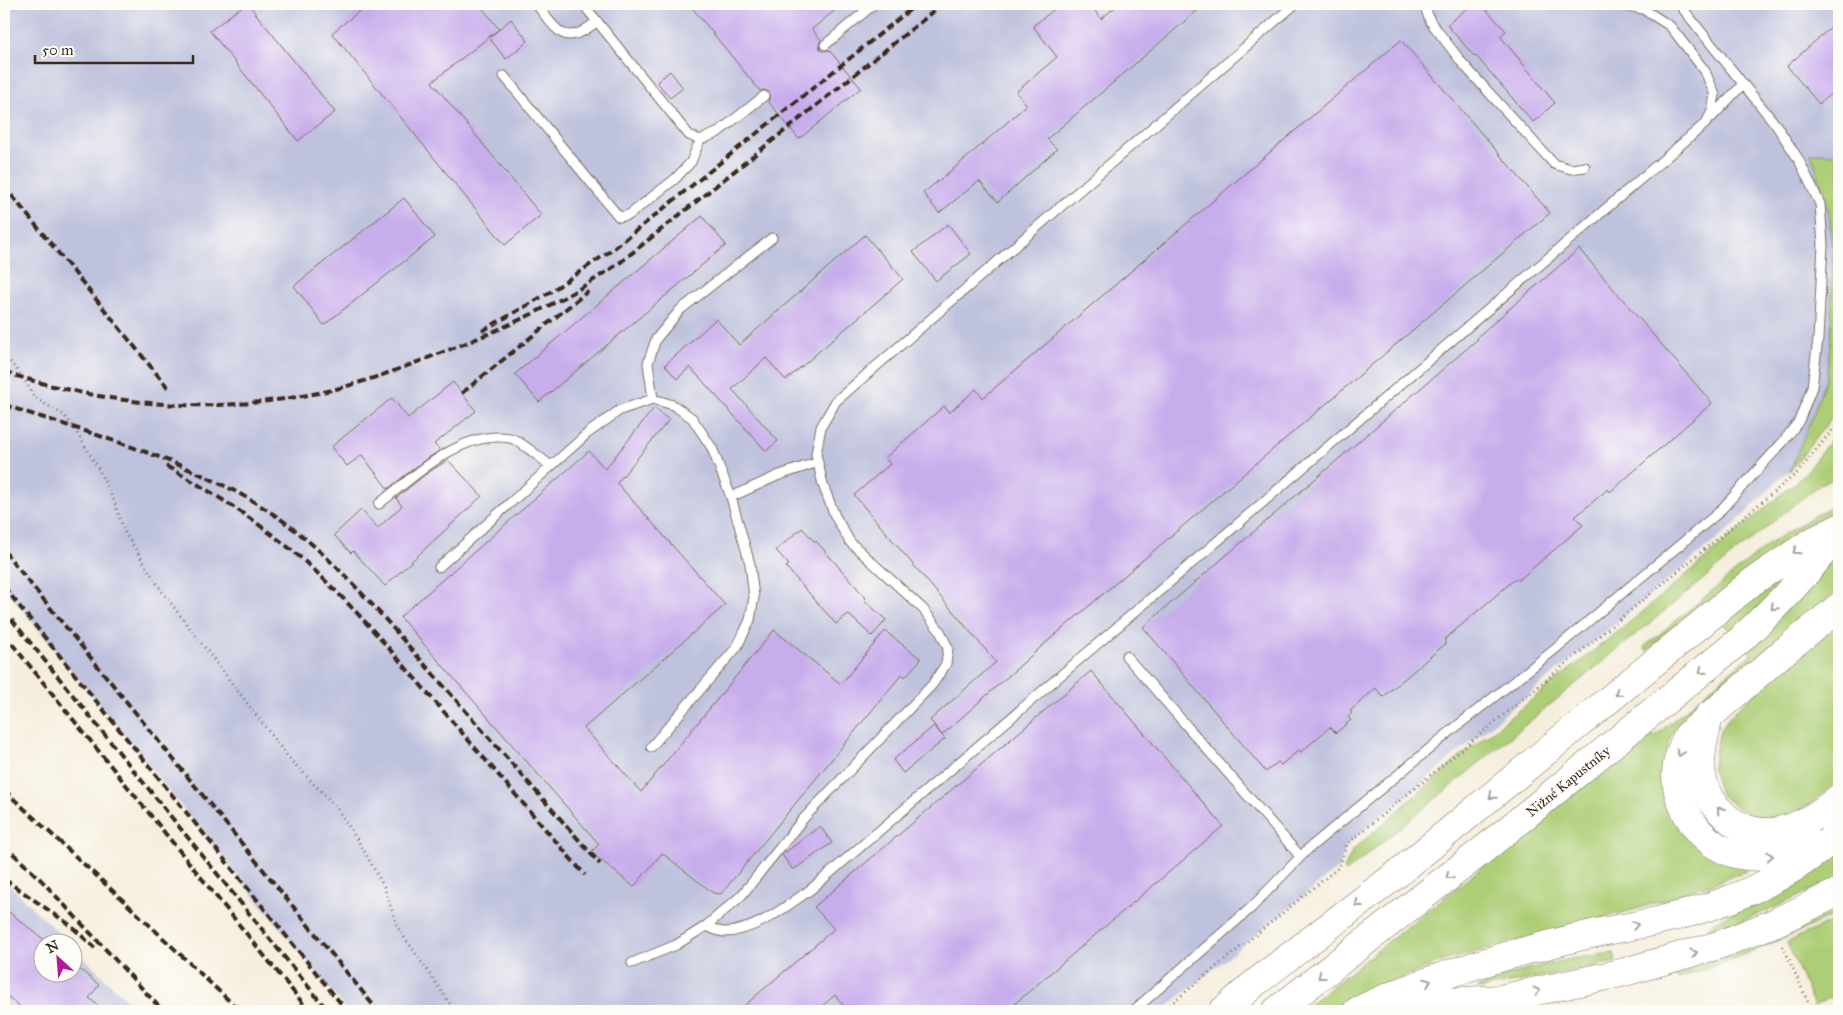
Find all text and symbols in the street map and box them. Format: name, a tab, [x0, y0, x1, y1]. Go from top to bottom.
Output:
scale bar	[35, 32, 192, 64]
text: 50 m	[42, 41, 74, 59]
one-way arrow	[1793, 545, 1802, 555]
one-way arrow	[1771, 602, 1780, 611]
one-way arrow	[1698, 666, 1707, 675]
one-way arrow	[1614, 687, 1623, 696]
street label: Nižné Kapustníky	[1523, 742, 1614, 821]
one-way arrow	[1676, 748, 1686, 757]
one-way arrow	[1489, 790, 1498, 798]
one-way arrow	[1717, 806, 1726, 815]
one-way arrow	[1766, 850, 1774, 861]
one-way arrow	[1446, 871, 1455, 879]
one-way arrow	[1355, 898, 1364, 906]
one-way arrow	[1631, 921, 1640, 931]
north arrow	[32, 932, 82, 982]
text: N	[43, 936, 62, 957]
one-way arrow	[1690, 948, 1698, 958]
one-way arrow	[1318, 971, 1327, 979]
one-way arrow	[1423, 978, 1432, 988]
one-way arrow	[1532, 986, 1541, 997]

